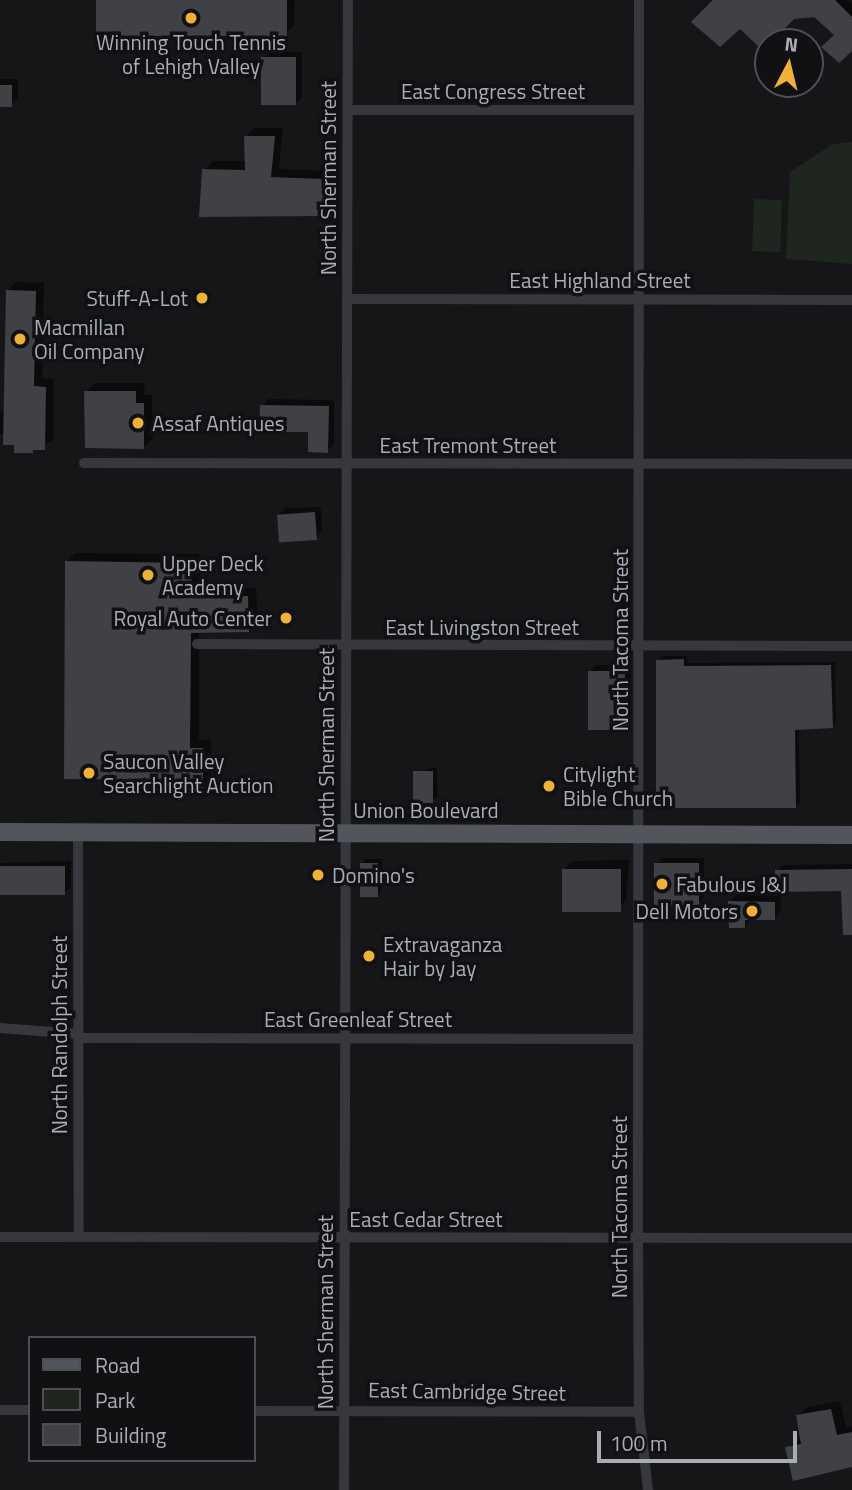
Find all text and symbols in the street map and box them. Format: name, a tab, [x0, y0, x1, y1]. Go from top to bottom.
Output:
marker: Winning Touch Tennis of Lehigh Valley	[183, 10, 199, 26]
north arrow	[754, 28, 824, 98]
text: N	[783, 28, 800, 59]
place label: Winning Touch Tennis of Lehigh Valley	[96, 29, 286, 79]
street label: East Congress Street	[401, 78, 585, 104]
street label: North Sherman Street	[315, 81, 341, 275]
street label: East Highland Street	[509, 267, 691, 293]
place label: Stuff-A-Lot	[86, 285, 188, 311]
marker: Stuff-A-Lot	[194, 290, 210, 306]
place label: Macmillan Oil Company	[34, 314, 145, 364]
marker: Macmillan Oil Company	[12, 331, 28, 347]
place label: Assaf Antiques	[152, 410, 284, 436]
marker: Assaf Antiques	[130, 415, 146, 431]
street label: East Tremont Street	[380, 432, 556, 458]
street label: North Tacoma Street	[607, 549, 633, 731]
place label: Upper Deck Academy	[162, 550, 264, 600]
marker: Upper Deck Academy	[140, 567, 156, 583]
place label: Royal Auto Center	[113, 605, 272, 631]
marker: Royal Auto Center	[278, 610, 294, 626]
street label: East Livingston Street	[385, 614, 579, 640]
street label: North Sherman Street	[313, 648, 339, 842]
place label: Saucon Valley Searchlight Auction	[103, 748, 274, 798]
place label: Citylight Bible Church	[563, 761, 673, 811]
marker: Saucon Valley Searchlight Auction	[81, 765, 97, 781]
marker: Citylight Bible Church	[541, 778, 557, 794]
street label: Union Boulevard	[353, 797, 499, 823]
place label: Domino's	[332, 862, 415, 888]
marker: Domino's	[310, 867, 326, 883]
place label: Fabulous J&J	[676, 871, 787, 897]
marker: Fabulous J&J	[654, 876, 670, 892]
place label: Dell Motors	[635, 898, 738, 924]
marker: Dell Motors	[744, 903, 760, 919]
place label: Extravaganza Hair by Jay	[383, 931, 502, 981]
street label: North Randolph Street	[46, 936, 72, 1134]
marker: Extravaganza Hair by Jay	[361, 948, 377, 964]
street label: East Greenleaf Street	[264, 1006, 452, 1032]
street label: North Tacoma Street	[606, 1116, 632, 1298]
street label: East Cedar Street	[349, 1206, 503, 1232]
street label: North Sherman Street	[312, 1215, 338, 1409]
legend	[28, 1336, 256, 1462]
text: Road	[95, 1349, 140, 1381]
street label: East Cambridge Street	[368, 1377, 566, 1405]
text: Park	[95, 1384, 135, 1416]
scale bar	[600, 1416, 800, 1460]
text: Building	[95, 1419, 166, 1451]
text: 100 m	[610, 1427, 667, 1459]

